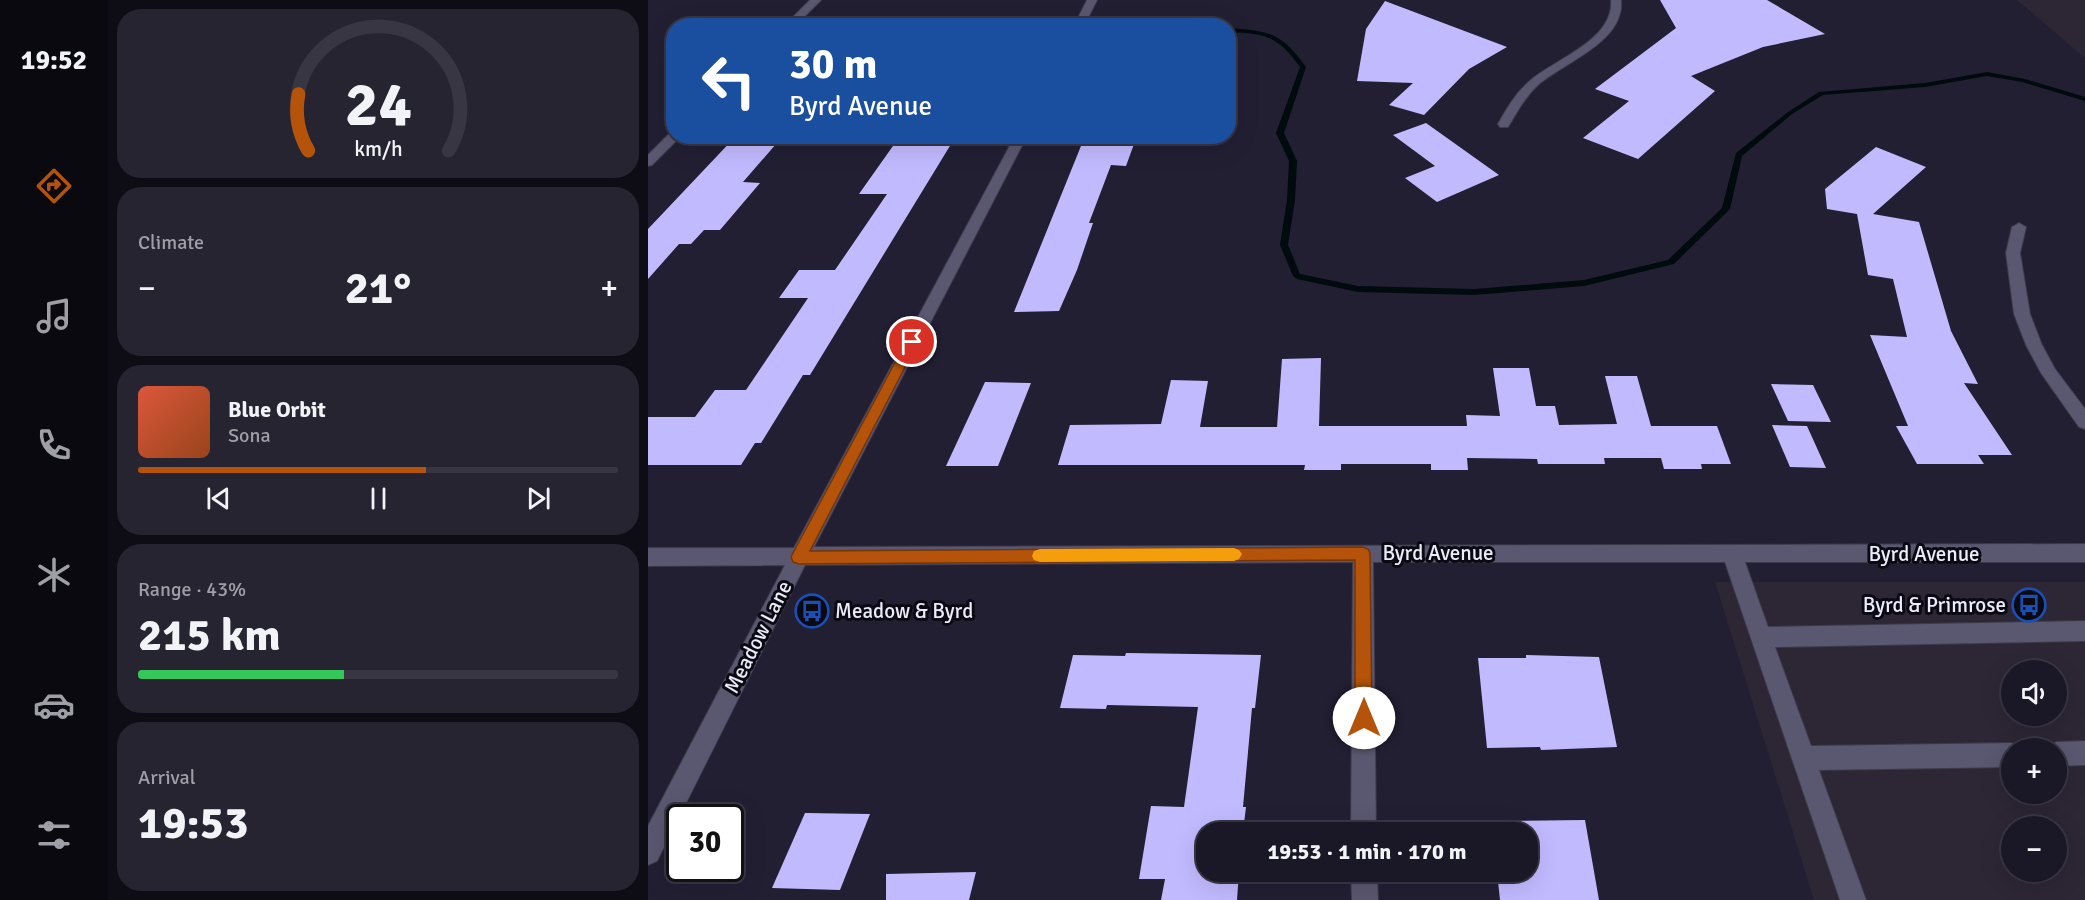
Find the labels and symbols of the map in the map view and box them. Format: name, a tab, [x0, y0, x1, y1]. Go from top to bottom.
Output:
pin	[886, 316, 937, 367]
street label: Byrd Avenue	[1382, 540, 1494, 566]
street label: Byrd Avenue	[1868, 541, 1980, 567]
street label: Meadow Lane	[718, 576, 798, 698]
bus stop icon: Byrd & Primrose	[2011, 587, 2047, 623]
place label: Byrd & Primrose	[1863, 592, 2006, 618]
bus stop icon: Meadow & Byrd	[794, 593, 830, 629]
place label: Meadow & Byrd	[835, 598, 973, 624]
position arrow	[1332, 686, 1396, 750]
speed limit sign: 30	[666, 804, 744, 882]

